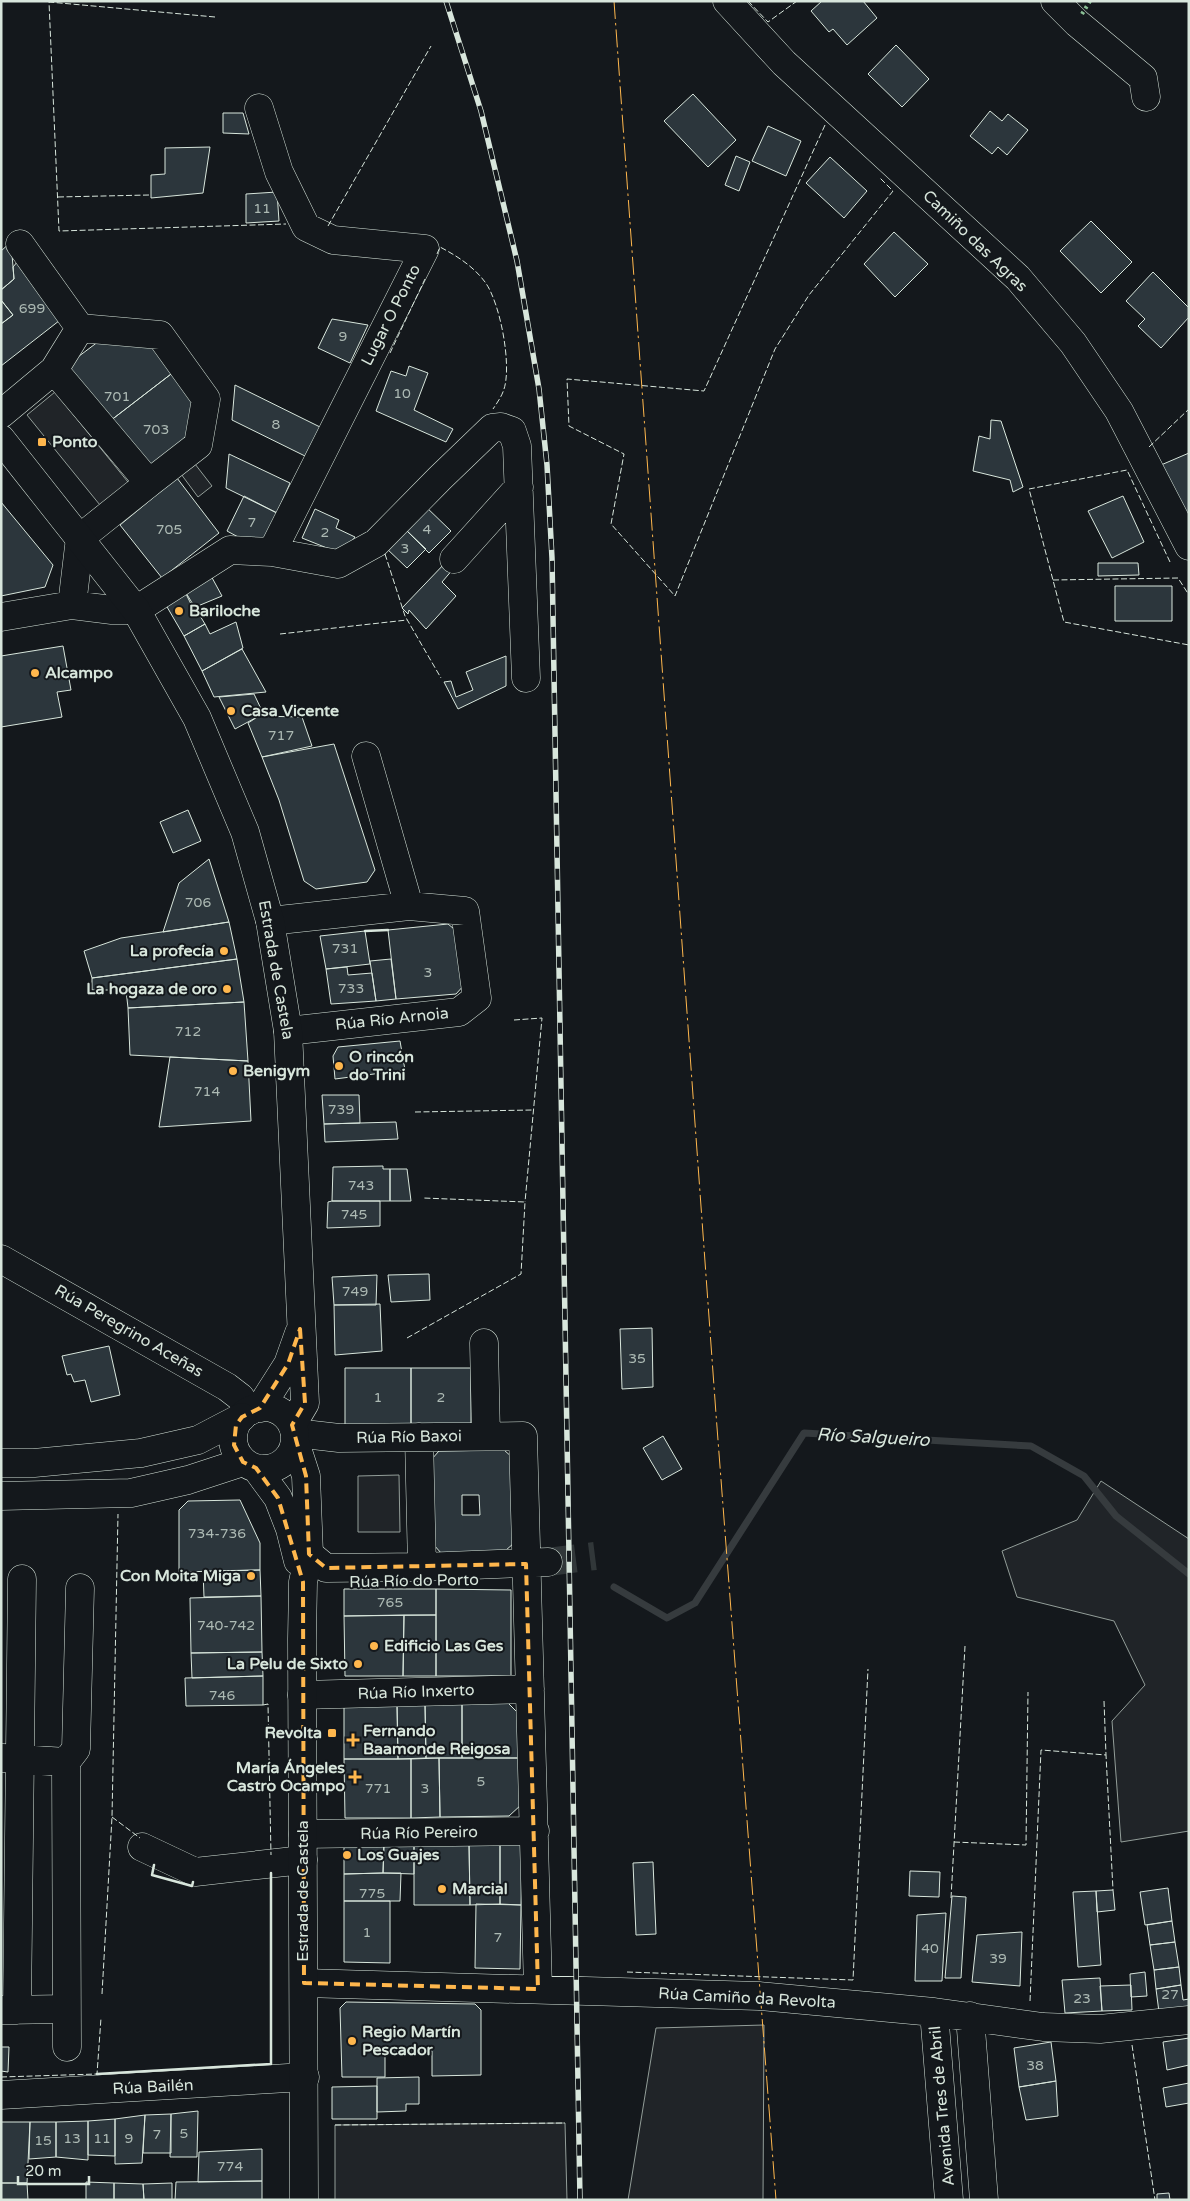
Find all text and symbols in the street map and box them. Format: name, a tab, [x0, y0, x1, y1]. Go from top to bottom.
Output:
street label: Camiño das Agras	[918, 186, 1032, 296]
house number: 11	[253, 200, 271, 217]
street label: Lugar O Ponto	[357, 261, 425, 369]
house number: 699	[19, 300, 45, 317]
house number: 9	[339, 328, 347, 345]
house number: 10	[393, 385, 411, 402]
house number: 701	[104, 388, 130, 405]
house number: 8	[272, 416, 281, 433]
house number: 703	[143, 421, 169, 438]
place label: Ponto	[52, 432, 98, 452]
marker: Ponto	[36, 436, 48, 448]
house number: 7	[248, 514, 256, 531]
house number: 705	[156, 521, 182, 538]
house number: 4	[423, 521, 432, 538]
house number: 2	[321, 524, 329, 541]
house number: 3	[401, 540, 409, 557]
place label: Bariloche	[189, 601, 260, 621]
marker: Bariloche	[173, 605, 185, 617]
place label: Alcampo	[45, 663, 113, 683]
marker: Alcampo	[29, 667, 41, 679]
place label: Casa Vicente	[241, 701, 339, 721]
marker: Casa Vicente	[225, 705, 237, 717]
house number: 717	[268, 727, 294, 744]
house number: 706	[185, 894, 211, 911]
street label: Estrada de Castela	[254, 899, 298, 1041]
house number: 731	[332, 940, 358, 957]
place label: La profecía	[130, 941, 214, 961]
marker: La profecía	[218, 945, 230, 957]
house number: 3	[424, 964, 432, 981]
place label: La hogaza de oro	[86, 979, 217, 999]
house number: 733	[338, 980, 364, 997]
marker: La hogaza de oro	[221, 983, 233, 995]
street label: Rúa Río Arnoia	[334, 1003, 450, 1035]
house number: 712	[175, 1023, 201, 1040]
place label: O rincón do Trini	[349, 1047, 414, 1085]
marker: O rincón do Trini	[333, 1060, 345, 1072]
place label: Benigym	[243, 1061, 310, 1081]
marker: Benigym	[227, 1065, 239, 1077]
house number: 714	[194, 1083, 220, 1100]
house number: 739	[328, 1101, 354, 1118]
house number: 743	[348, 1177, 374, 1194]
house number: 745	[341, 1206, 367, 1223]
street label: Rúa Peregrino Aceñas	[51, 1280, 207, 1382]
house number: 749	[342, 1283, 368, 1300]
house number: 35	[628, 1350, 646, 1367]
house number: 1	[374, 1389, 382, 1406]
house number: 2	[437, 1389, 445, 1406]
water label: Río Salgueiro	[816, 1423, 931, 1451]
street label: Rúa Río Baxoi	[356, 1426, 462, 1448]
house number: 734-736	[188, 1525, 246, 1542]
place label: Con Moita Miga	[120, 1566, 241, 1586]
marker: Con Moita Miga	[245, 1570, 257, 1582]
street label: Rúa Río do Porto	[349, 1570, 479, 1592]
house number: 765	[377, 1594, 403, 1611]
house number: 740-742	[197, 1617, 255, 1634]
place label: Edificio Las Ges	[384, 1636, 504, 1656]
marker: Edificio Las Ges	[368, 1640, 380, 1652]
place label: La Pelu de Sixto	[227, 1654, 348, 1674]
marker: La Pelu de Sixto	[352, 1658, 364, 1670]
street label: Rúa Río Inxerto	[357, 1680, 475, 1704]
house number: 746	[209, 1687, 235, 1704]
place label: Fernando Baamonde Reigosa	[363, 1721, 510, 1759]
place label: Revolta	[264, 1723, 322, 1743]
marker: Revolta	[326, 1727, 338, 1739]
marker: Fernando Baamonde Reigosa	[347, 1734, 359, 1746]
place label: María Ángeles Castro Ocampo	[227, 1758, 345, 1796]
marker: María Ángeles Castro Ocampo	[349, 1771, 361, 1783]
house number: 5	[477, 1773, 485, 1790]
house number: 771	[365, 1780, 391, 1797]
house number: 3	[421, 1780, 429, 1797]
street label: Estrada de Castela	[293, 1820, 313, 1962]
street label: Rúa Río Pereiro	[360, 1822, 478, 1844]
place label: Los Guajes	[357, 1845, 440, 1865]
marker: Los Guajes	[341, 1849, 353, 1861]
place label: Marcial	[452, 1879, 508, 1899]
marker: Marcial	[436, 1883, 448, 1895]
house number: 775	[359, 1885, 385, 1902]
house number: 1	[363, 1924, 371, 1941]
house number: 7	[494, 1929, 502, 1946]
house number: 40	[921, 1940, 939, 1957]
house number: 39	[989, 1950, 1007, 1967]
street label: Rúa Camiño da Revolta	[658, 1983, 836, 2013]
house number: 27	[1161, 1986, 1179, 2003]
house number: 23	[1073, 1990, 1091, 2007]
place label: Regio Martín Pescador	[362, 2022, 461, 2060]
street label: Avenida Tres de Abril	[925, 2025, 959, 2187]
marker: Regio Martín Pescador	[346, 2035, 358, 2047]
house number: 38	[1026, 2057, 1044, 2074]
street label: Rúa Bailén	[112, 2075, 194, 2099]
house number: 5	[180, 2125, 188, 2142]
house number: 7	[153, 2126, 161, 2143]
house number: 13	[63, 2130, 81, 2147]
house number: 11	[93, 2130, 111, 2147]
house number: 9	[125, 2130, 133, 2147]
house number: 15	[34, 2132, 52, 2149]
scale bar	[18, 2154, 89, 2186]
house number: 774	[217, 2158, 243, 2175]
text: 20 m	[25, 2162, 62, 2180]

